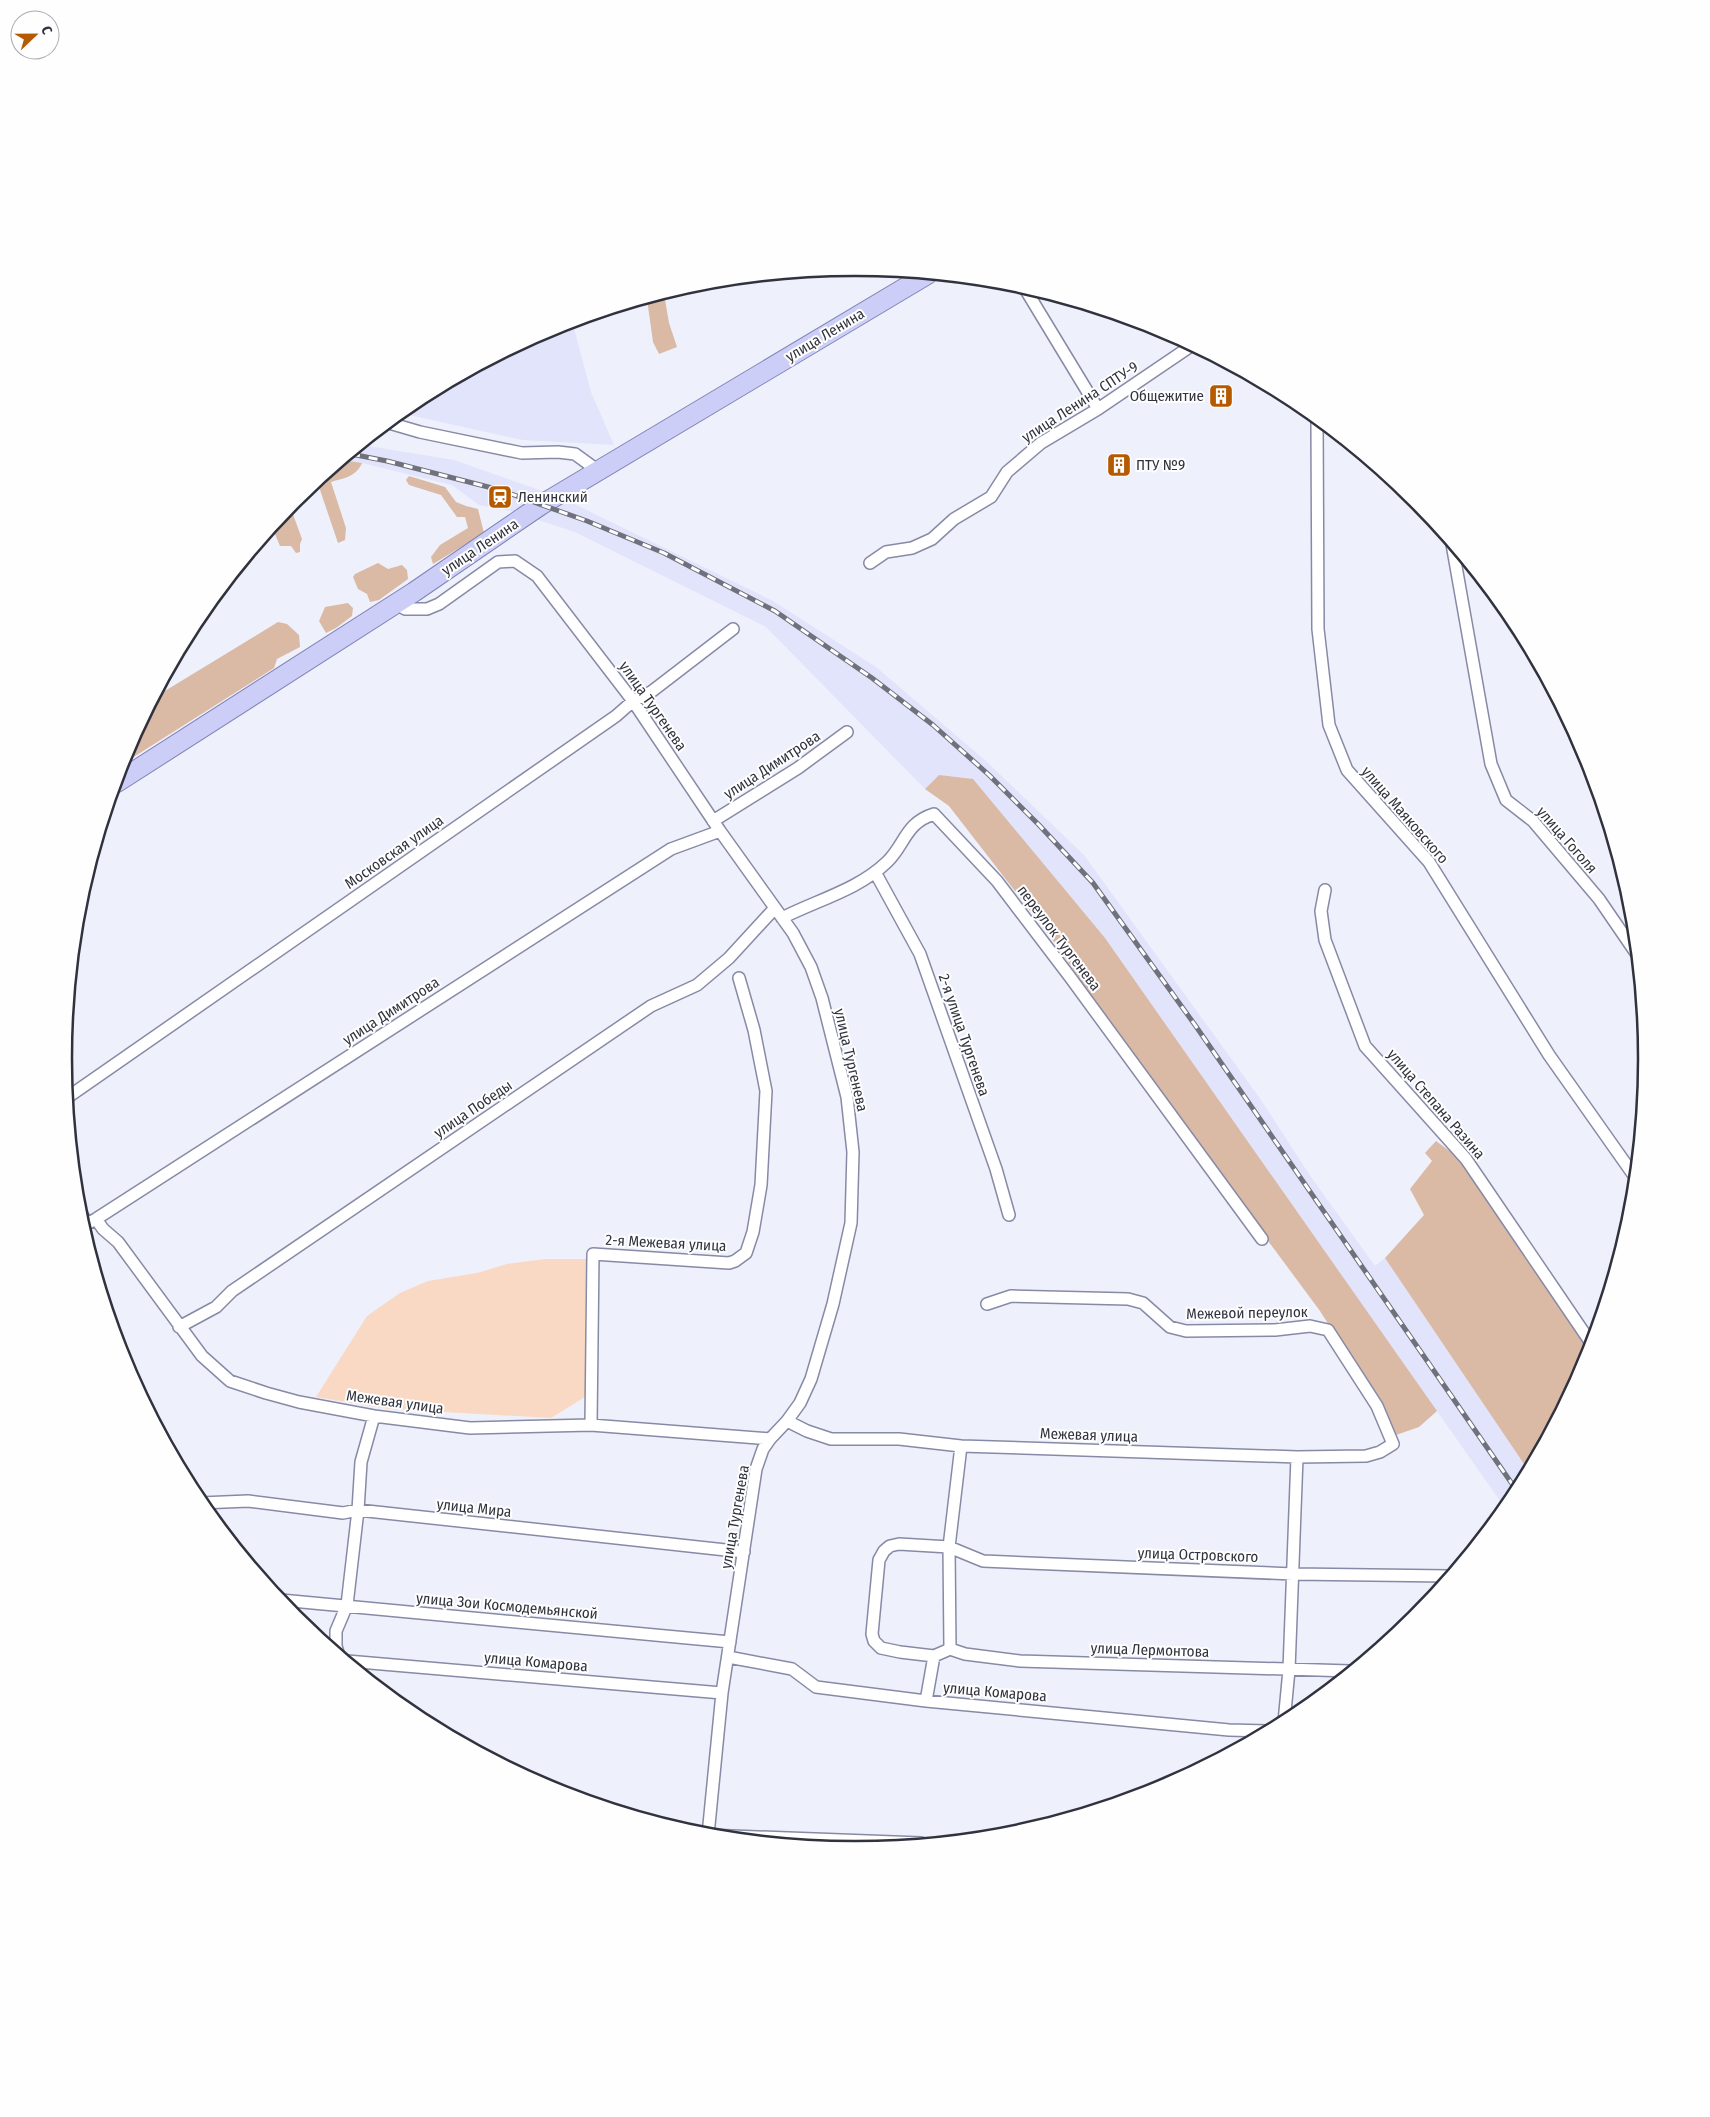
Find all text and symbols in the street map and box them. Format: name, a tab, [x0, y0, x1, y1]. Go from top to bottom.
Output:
north arrow	[10, 10, 60, 60]
text: С	[37, 24, 56, 38]
street label: улица Ленина	[782, 304, 868, 366]
street label: улица Ленина СПТУ-9	[1018, 358, 1142, 446]
building icon: Общежитие	[1208, 383, 1234, 409]
place label: Общежитие	[1130, 387, 1204, 405]
building icon: ПТУ №9	[1106, 452, 1132, 478]
place label: ПТУ №9	[1136, 456, 1185, 474]
station icon: Ленинский	[487, 484, 513, 510]
place label: Ленинский	[518, 488, 588, 506]
street label: улица Ленина	[438, 515, 522, 579]
street label: улица Тургенева	[615, 658, 691, 754]
street label: улица Димитрова	[720, 727, 824, 803]
street label: улица Маяковского	[1358, 763, 1452, 868]
street label: улица Гоголя	[1533, 803, 1601, 877]
street label: Московская улица	[341, 811, 447, 893]
street label: переулок Тургенева	[1013, 882, 1105, 994]
street label: 2-я улица Тургенева	[935, 972, 993, 1098]
street label: улица Димитрова	[339, 973, 443, 1049]
street label: улица Тургенева	[830, 1007, 872, 1113]
street label: улица Степана Разина	[1383, 1045, 1489, 1163]
street label: улица Победы	[430, 1076, 516, 1142]
street label: 2-я Межевая улица	[605, 1231, 727, 1255]
street label: Межевой переулок	[1186, 1303, 1308, 1323]
street label: Межевая улица	[345, 1386, 445, 1418]
street label: Межевая улица	[1040, 1424, 1138, 1446]
street label: улица Тургенева	[717, 1464, 753, 1570]
street label: улица Мира	[436, 1495, 512, 1521]
street label: улица Островского	[1137, 1544, 1259, 1566]
street label: улица Зои Космодемьянской	[415, 1589, 599, 1623]
street label: улица Лермонтова	[1090, 1639, 1210, 1661]
street label: улица Комарова	[483, 1649, 589, 1675]
street label: улица Комарова	[942, 1679, 1048, 1705]

